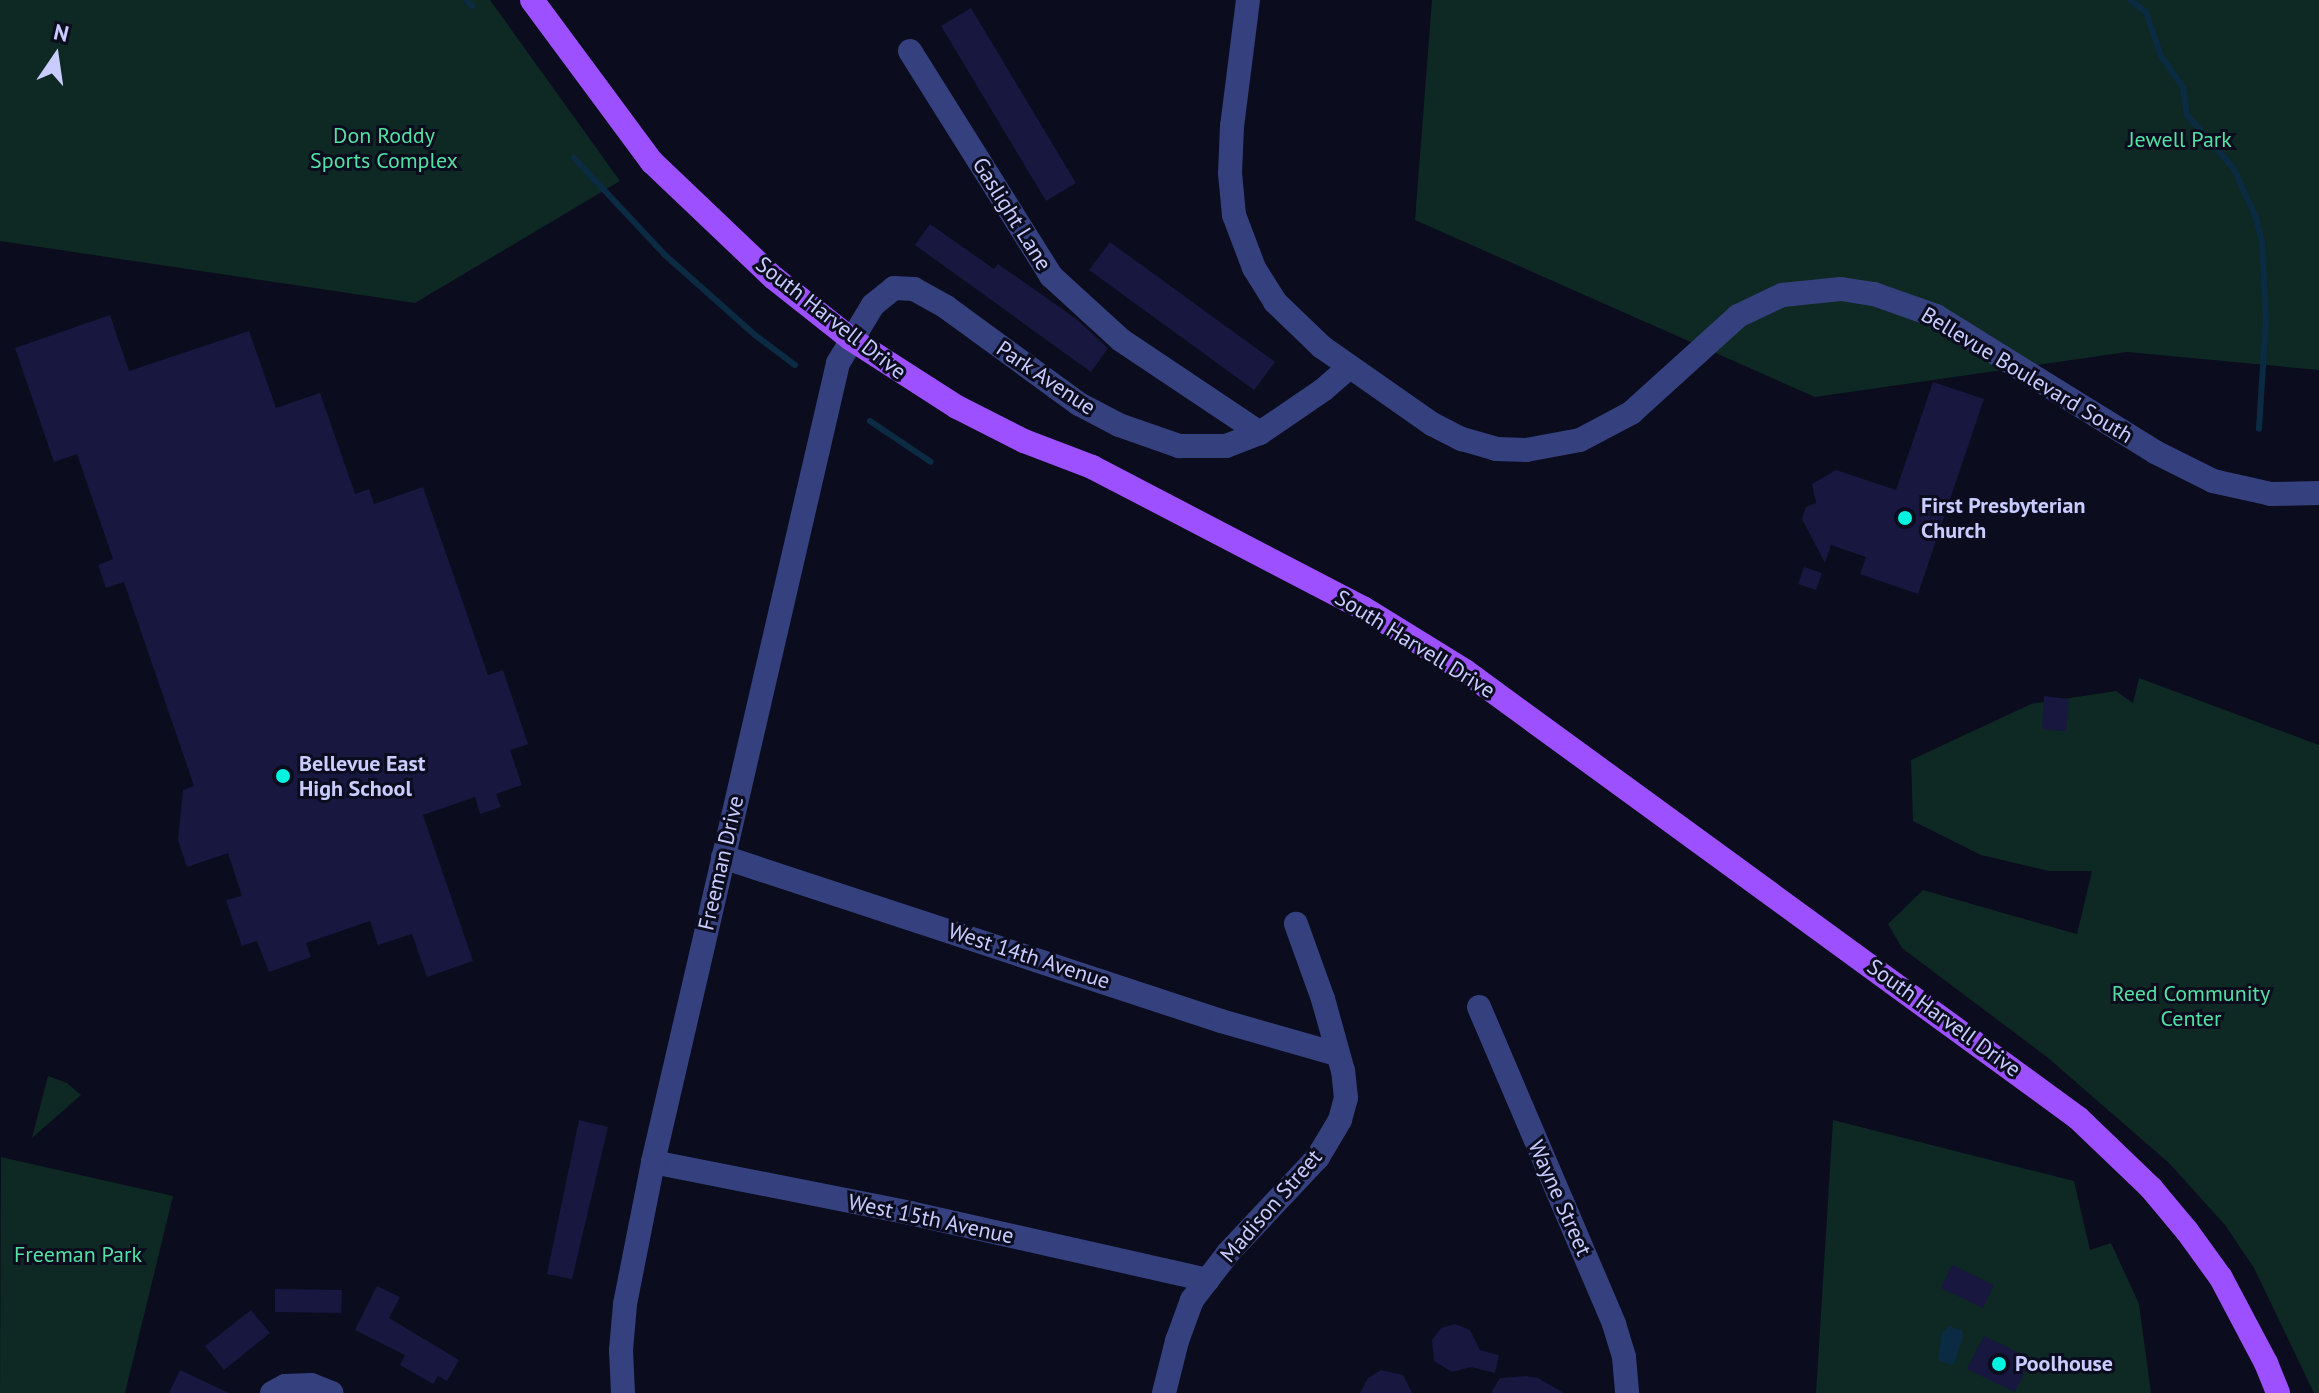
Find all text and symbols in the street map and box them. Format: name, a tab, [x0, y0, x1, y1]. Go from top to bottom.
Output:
north arrow	[16, 16, 96, 96]
text: N	[51, 17, 72, 48]
park label: Don Roddy Sports Complex	[310, 122, 458, 174]
park label: Jewell Park	[2128, 127, 2232, 153]
street label: Gaslight Lane	[967, 153, 1057, 275]
street label: South Harvell Drive	[751, 251, 911, 385]
street label: Bellevue Boulevard South	[1916, 301, 2138, 449]
street label: Park Avenue	[991, 335, 1101, 421]
place label: First Presbyterian Church	[1921, 492, 2085, 544]
marker: First Presbyterian Church	[1896, 509, 1914, 527]
street label: South Harvell Drive	[1330, 584, 1500, 704]
place label: Bellevue East High School	[299, 750, 425, 802]
marker: Bellevue East High School	[274, 767, 292, 785]
street label: Freeman Drive	[693, 793, 749, 933]
street label: West 14th Avenue	[945, 917, 1113, 995]
street label: South Harvell Drive	[1862, 953, 2026, 1083]
park label: Reed Community Center	[2112, 980, 2270, 1032]
street label: Wayne Street	[1523, 1136, 1597, 1260]
street label: Madison Street	[1215, 1144, 1327, 1268]
street label: West 15th Avenue	[846, 1189, 1016, 1249]
park label: Freeman Park	[14, 1242, 142, 1268]
place label: Poolhouse	[2015, 1351, 2113, 1377]
marker: Poolhouse	[1990, 1355, 2008, 1373]

